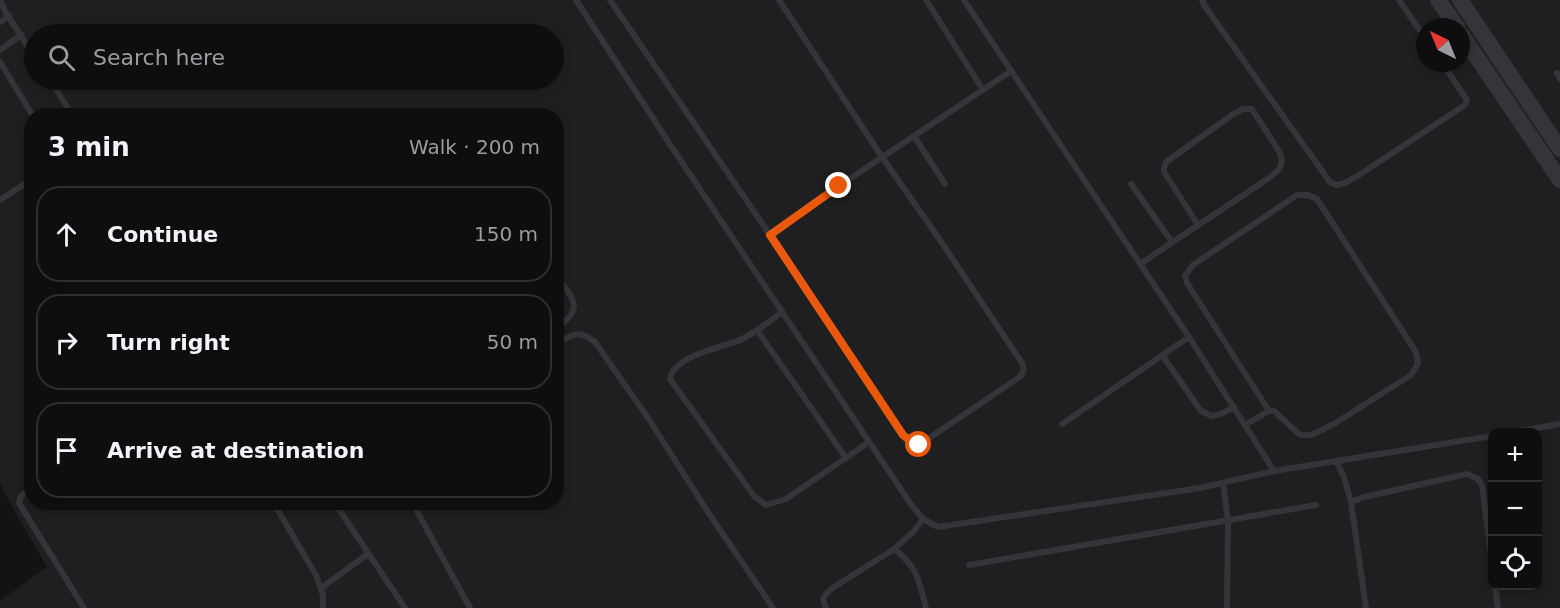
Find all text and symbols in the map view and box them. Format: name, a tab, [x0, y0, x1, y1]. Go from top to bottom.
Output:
north arrow	[1416, 18, 1470, 72]
search box	[24, 24, 564, 90]
icon: search	[45, 41, 78, 74]
text: Search here	[93, 45, 225, 70]
text: 3 min	[48, 132, 130, 162]
text: Walk · 200 m	[409, 135, 540, 159]
route end	[825, 172, 851, 198]
icon: ahead	[50, 218, 83, 251]
text: Continue	[107, 222, 218, 247]
text: 150 m	[474, 222, 538, 246]
icon: right	[50, 326, 83, 359]
text: Turn right	[107, 330, 230, 355]
text: 50 m	[487, 330, 538, 354]
map controls	[1488, 428, 1542, 590]
button: +	[1488, 428, 1542, 482]
route start	[905, 431, 931, 457]
icon: arrive	[50, 434, 83, 467]
text: Arrive at destination	[107, 438, 364, 463]
button: −	[1488, 482, 1542, 536]
button: locate	[1488, 536, 1542, 590]

